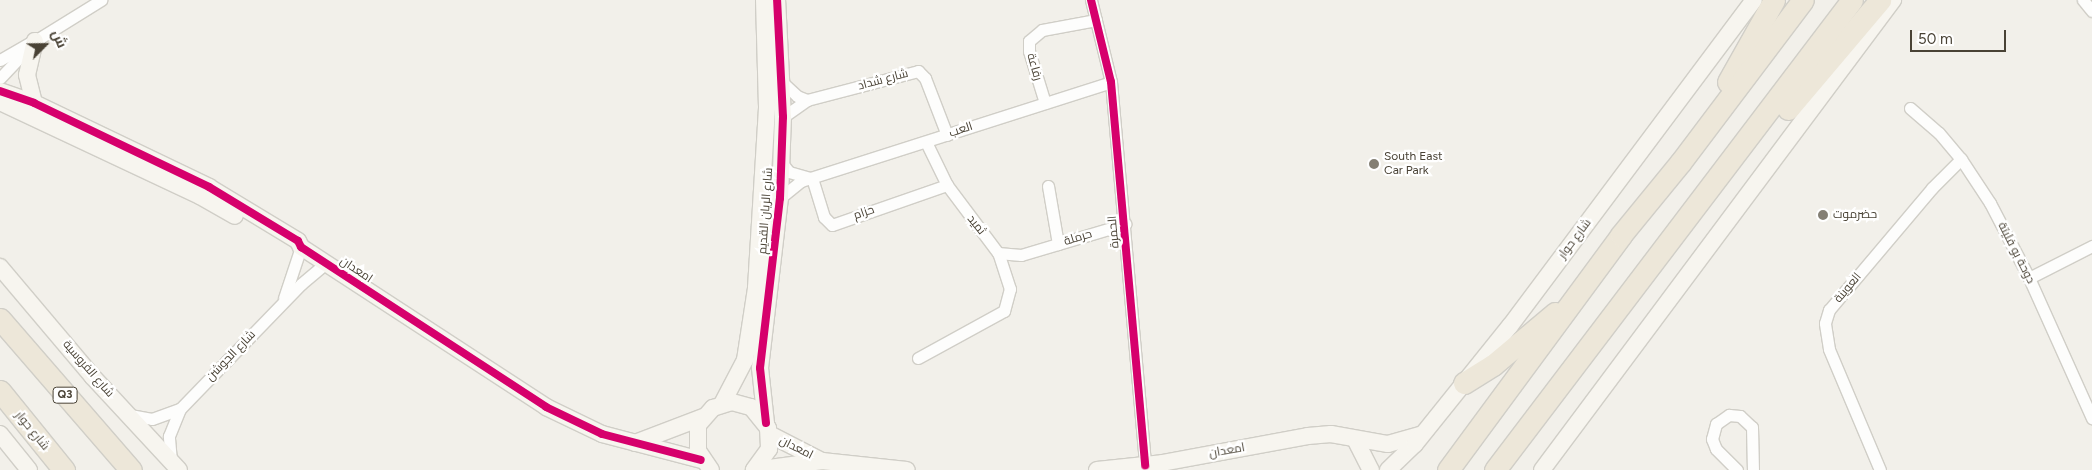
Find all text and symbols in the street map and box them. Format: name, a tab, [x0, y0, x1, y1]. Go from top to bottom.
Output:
north arrow	[20, 20, 70, 70]
scale bar	[1912, 20, 2008, 52]
text: ش	[48, 27, 71, 51]
text: 50 m	[1918, 30, 1953, 48]
street label: رفاعة	[1023, 52, 1045, 82]
street label: شارع شداد	[856, 66, 910, 94]
street label: العب	[947, 119, 975, 141]
place label: South East Car Park	[1384, 150, 1443, 178]
marker: South East Car Park	[1368, 158, 1380, 170]
street label: شارع الريان القديم	[756, 167, 776, 255]
street label: حزام	[852, 203, 876, 223]
place label: حضرموت	[1833, 208, 1877, 222]
marker: حضرموت	[1817, 209, 1829, 221]
street label: ثميد	[964, 212, 988, 238]
street label: الحمرة	[1105, 215, 1123, 249]
street label: شارع حوار	[1555, 216, 1595, 262]
street label: دوحة بو فليتة	[1994, 220, 2038, 286]
street label: حرملة	[1062, 227, 1094, 249]
street label: امعدان	[337, 254, 375, 286]
street label: العوينة	[1831, 270, 1865, 306]
street label: شارع الجوشن	[203, 328, 259, 384]
street label: شارع الفروسية	[59, 338, 117, 400]
road number: Q3	[52, 386, 78, 404]
street label: شارع حوار	[12, 409, 52, 453]
street label: امعدان	[777, 433, 815, 463]
street label: امعدان	[1208, 441, 1246, 461]

